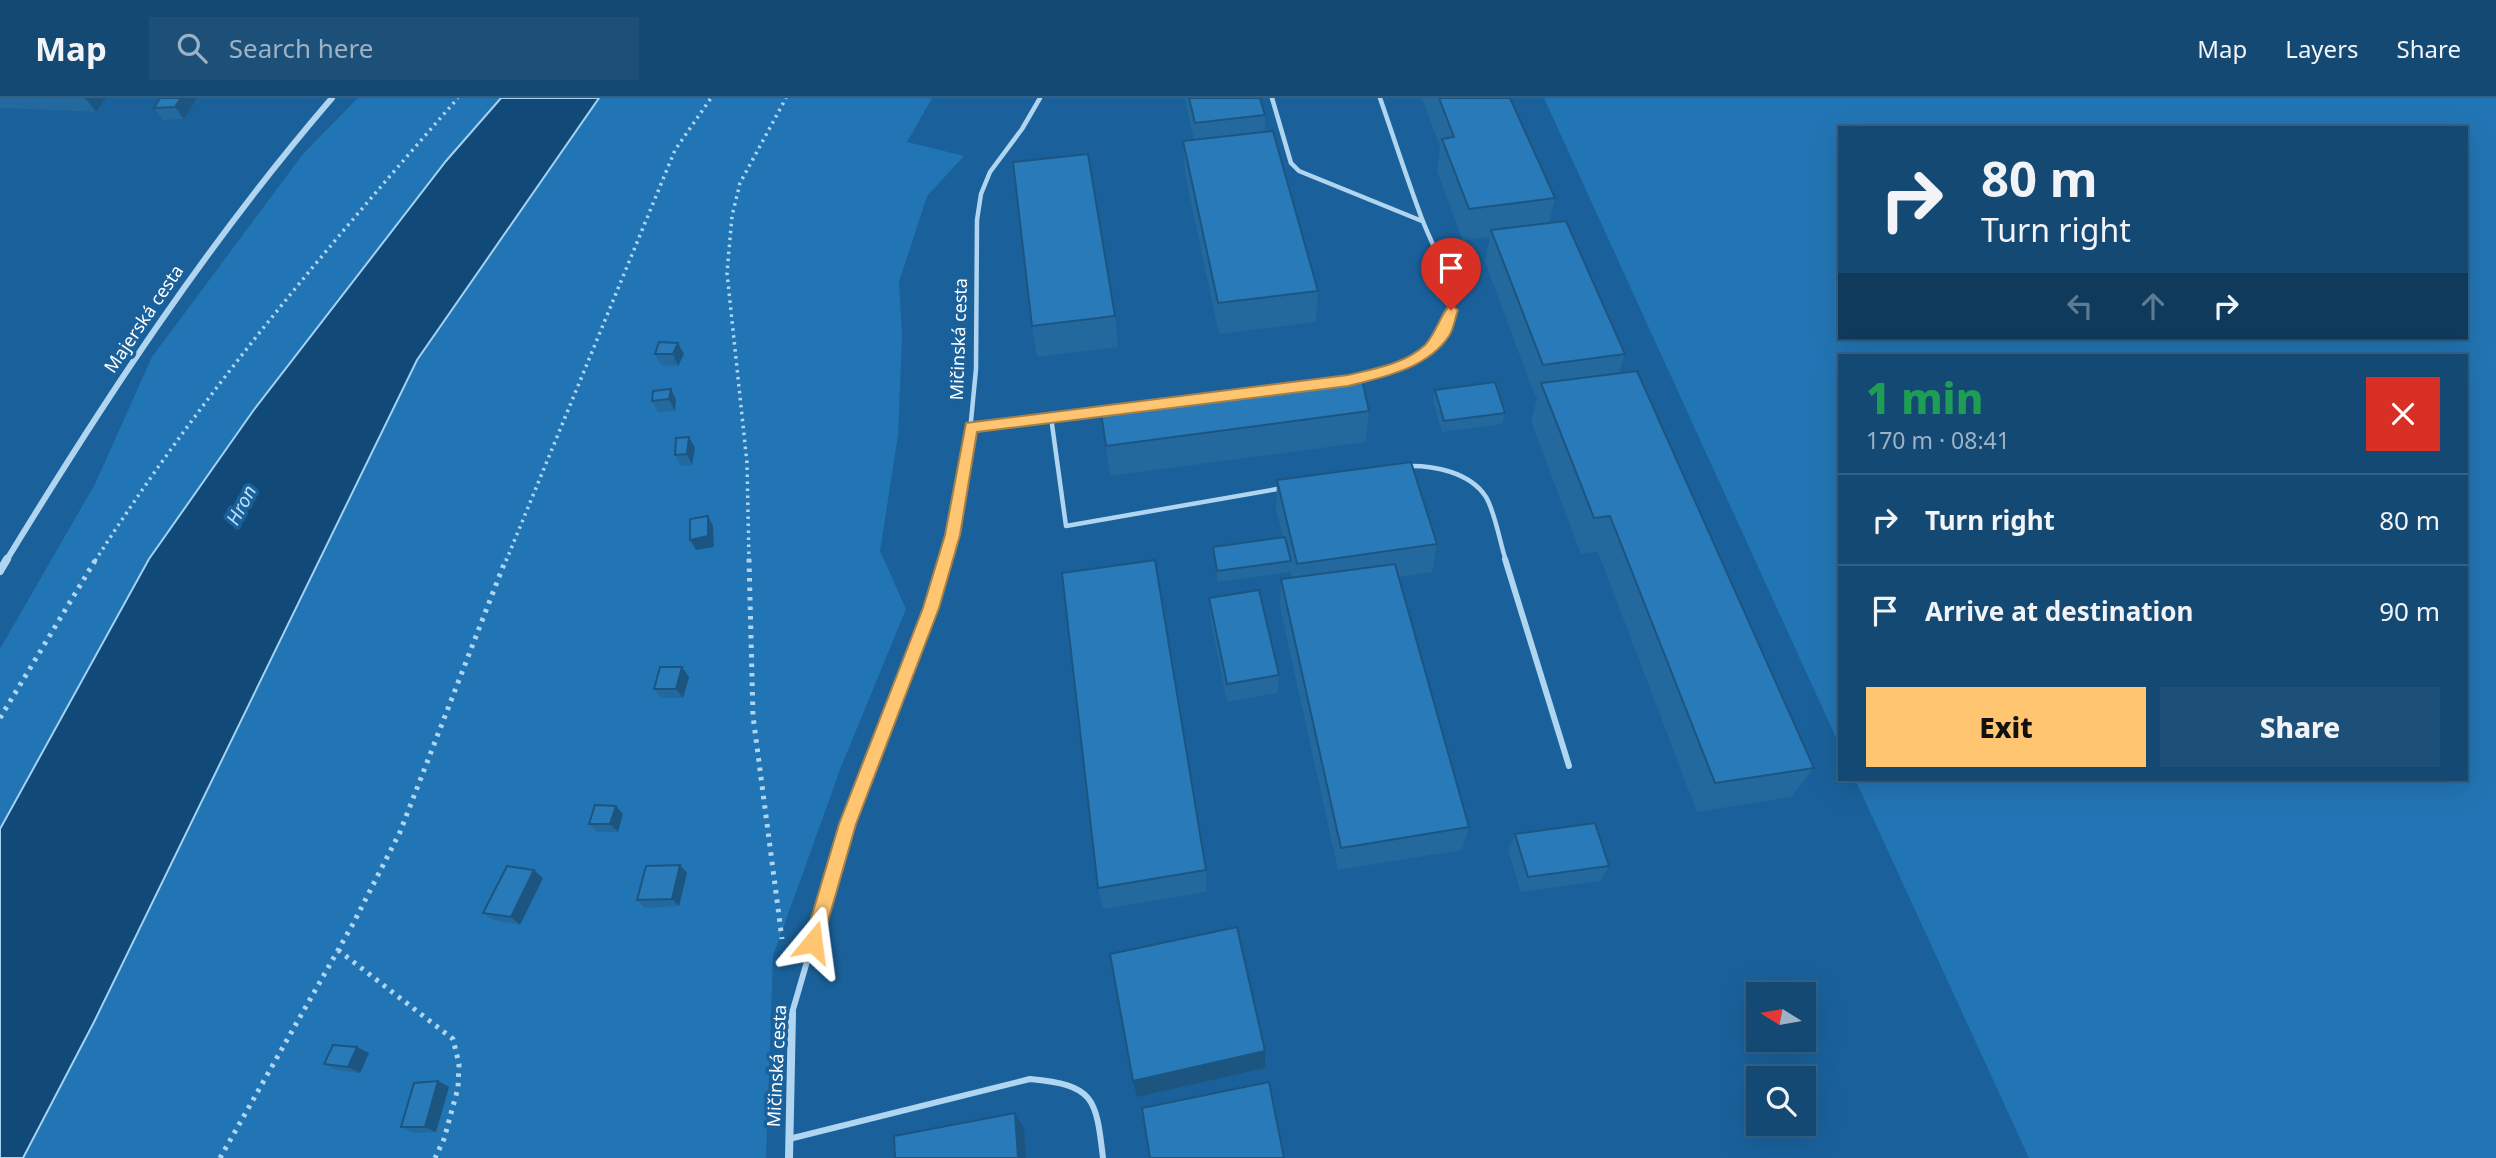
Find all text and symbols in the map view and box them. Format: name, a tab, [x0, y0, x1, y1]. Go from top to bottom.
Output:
search box	[149, 17, 639, 80]
text: Map	[35, 26, 107, 71]
icon: search	[173, 29, 211, 67]
text: Search here	[229, 30, 373, 66]
text: Map	[2197, 32, 2247, 65]
text: Layers	[2285, 32, 2359, 65]
text: Share	[2397, 32, 2461, 65]
text: 80 m	[1981, 145, 2098, 211]
icon: right	[1866, 154, 1957, 245]
text: Turn right	[1981, 208, 2131, 251]
pin	[1421, 238, 1481, 310]
icon: arrive	[1432, 249, 1470, 287]
street label: Majerská cesta	[98, 260, 188, 377]
street label: Mičinská cesta	[944, 277, 972, 401]
icon: left	[2061, 287, 2099, 325]
icon: ahead	[2134, 287, 2172, 325]
icon: right	[2207, 287, 2245, 325]
text: 1 min	[1866, 369, 1983, 426]
button: close	[2366, 377, 2440, 451]
text: 170 m · 08:41	[1866, 424, 2010, 456]
water label: Hron	[220, 480, 262, 530]
icon: right	[1866, 501, 1904, 539]
text: Turn right	[1925, 502, 2055, 538]
text: 80 m	[2379, 502, 2440, 538]
icon: arrive	[1866, 592, 1904, 630]
text: Arrive at destination	[1925, 593, 2194, 629]
text: 90 m	[2379, 593, 2440, 629]
button: Exit	[1866, 687, 2146, 767]
button: Share	[2160, 687, 2440, 767]
position arrow	[776, 905, 850, 979]
north arrow	[1746, 982, 1816, 1052]
map controls	[1746, 982, 1816, 1136]
street label: Mičinská cesta	[761, 1004, 791, 1128]
button: search	[1746, 1066, 1816, 1136]

